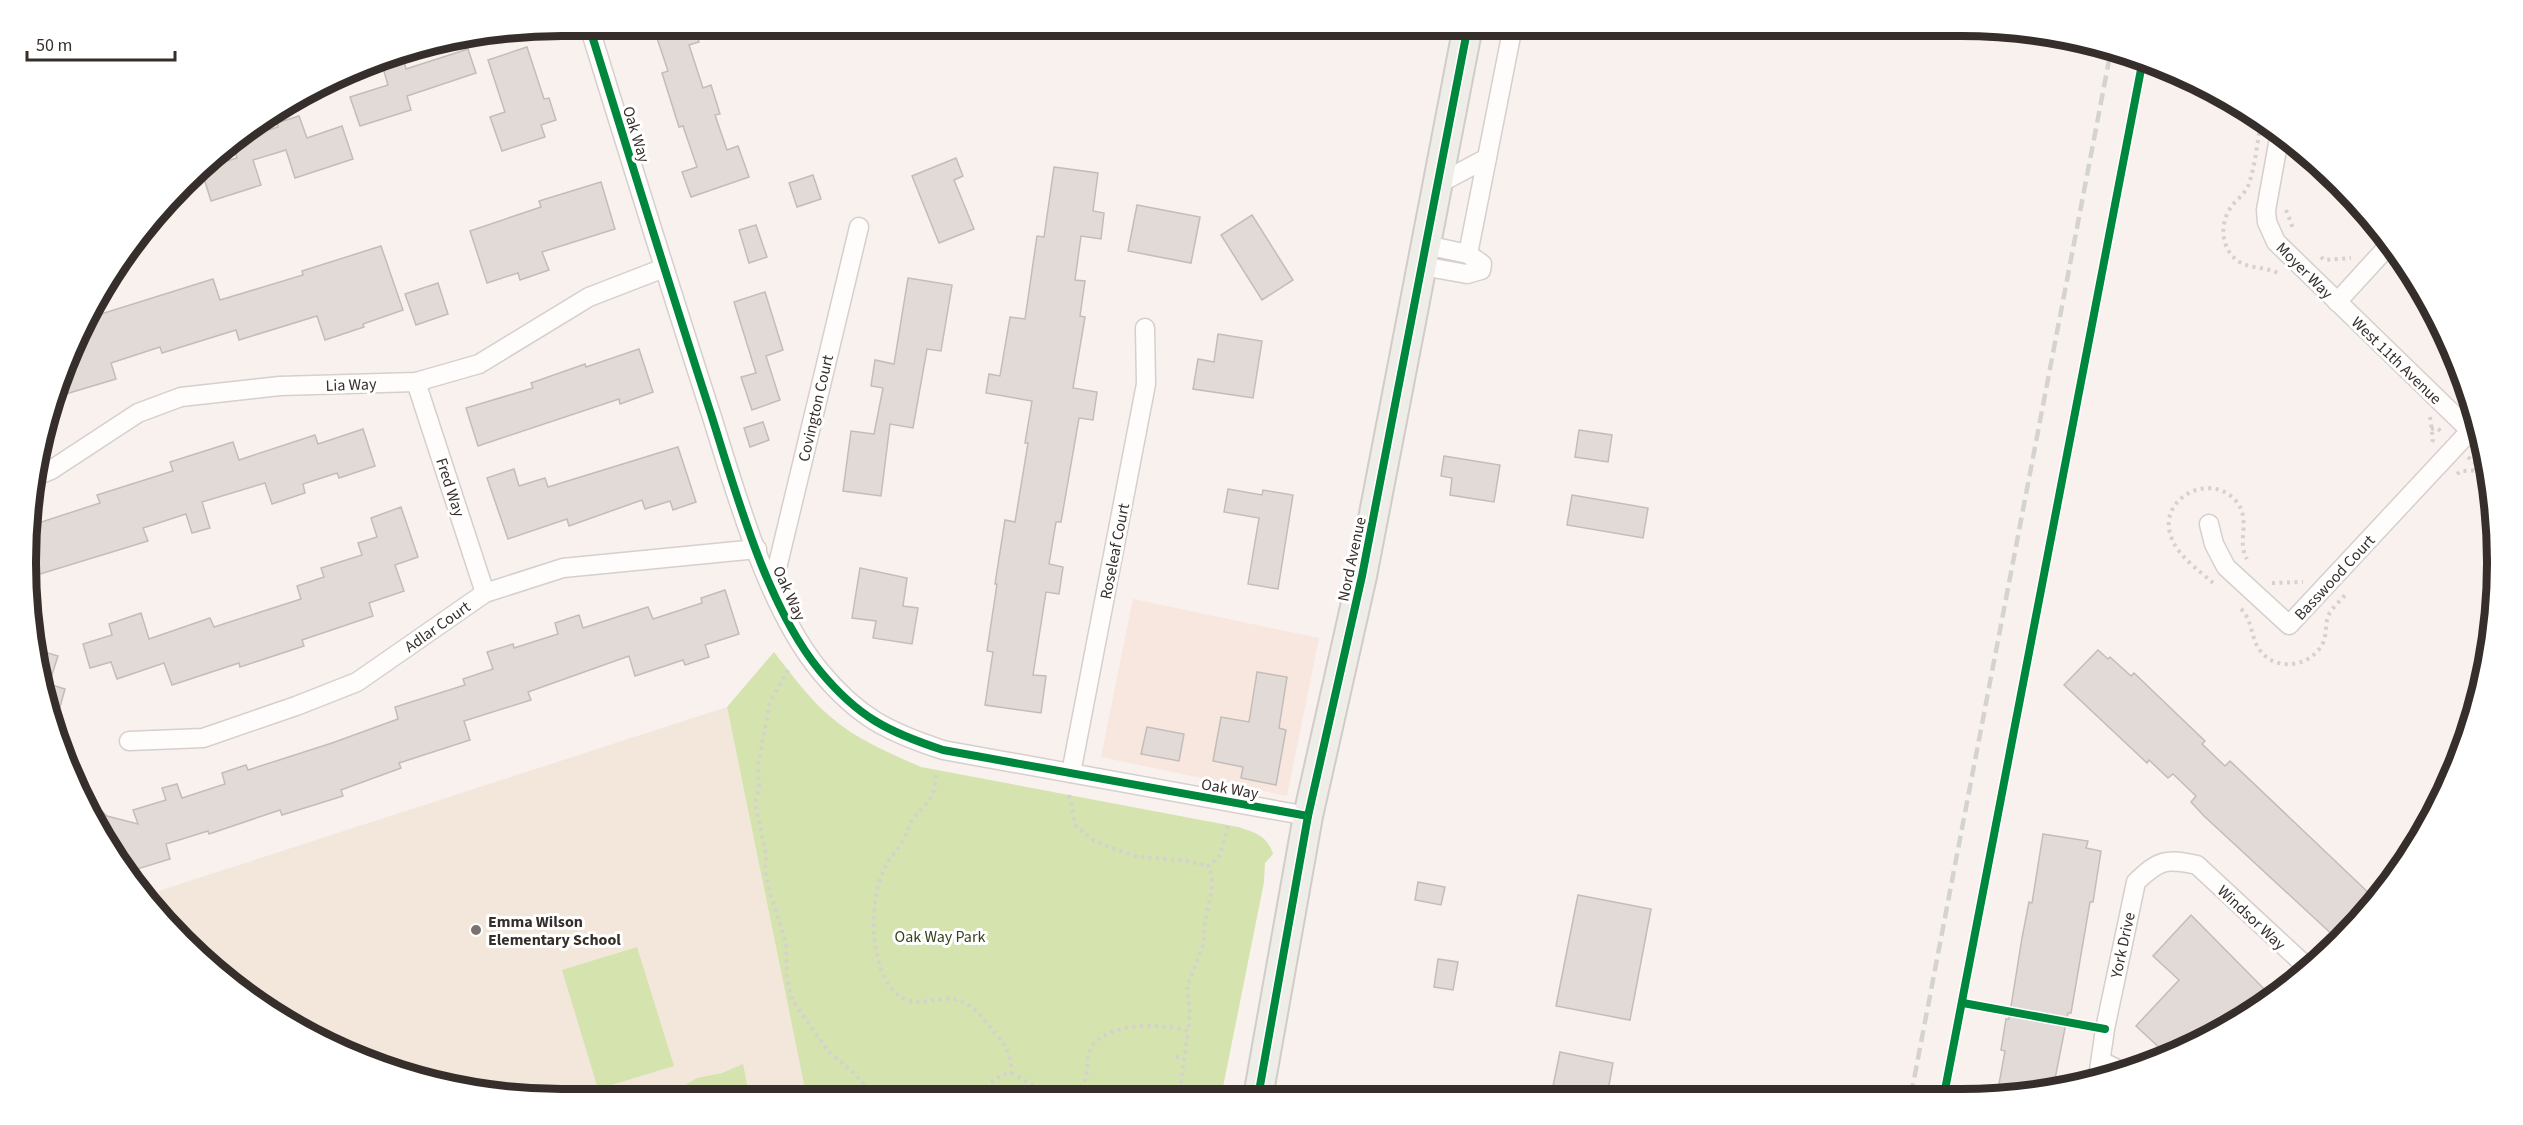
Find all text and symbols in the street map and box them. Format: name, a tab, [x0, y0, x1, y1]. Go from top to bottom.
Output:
scale bar	[27, 24, 176, 62]
text: 50 m	[36, 33, 72, 58]
street label: Oak Way	[617, 104, 655, 166]
street label: Moyer Way	[2271, 237, 2338, 304]
street label: West 11th Avenue	[2346, 312, 2446, 410]
street label: Covington Court	[793, 352, 839, 464]
street label: Lia Way	[325, 373, 377, 397]
street label: Fred Way	[430, 455, 470, 520]
street label: Roseleaf Court	[1095, 501, 1135, 601]
street label: Nord Avenue	[1332, 515, 1372, 603]
street label: Basswood Court	[2289, 530, 2380, 625]
street label: Oak Way	[767, 563, 811, 625]
street label: Adlar Court	[400, 596, 475, 658]
street label: Oak Way	[1200, 773, 1261, 805]
street label: Windsor Way	[2212, 880, 2291, 956]
street label: York Drive	[2105, 910, 2141, 981]
place label: Emma Wilson Elementary School	[488, 911, 621, 951]
marker: Emma Wilson Elementary School	[469, 923, 483, 937]
park label: Oak Way Park	[895, 926, 985, 948]

